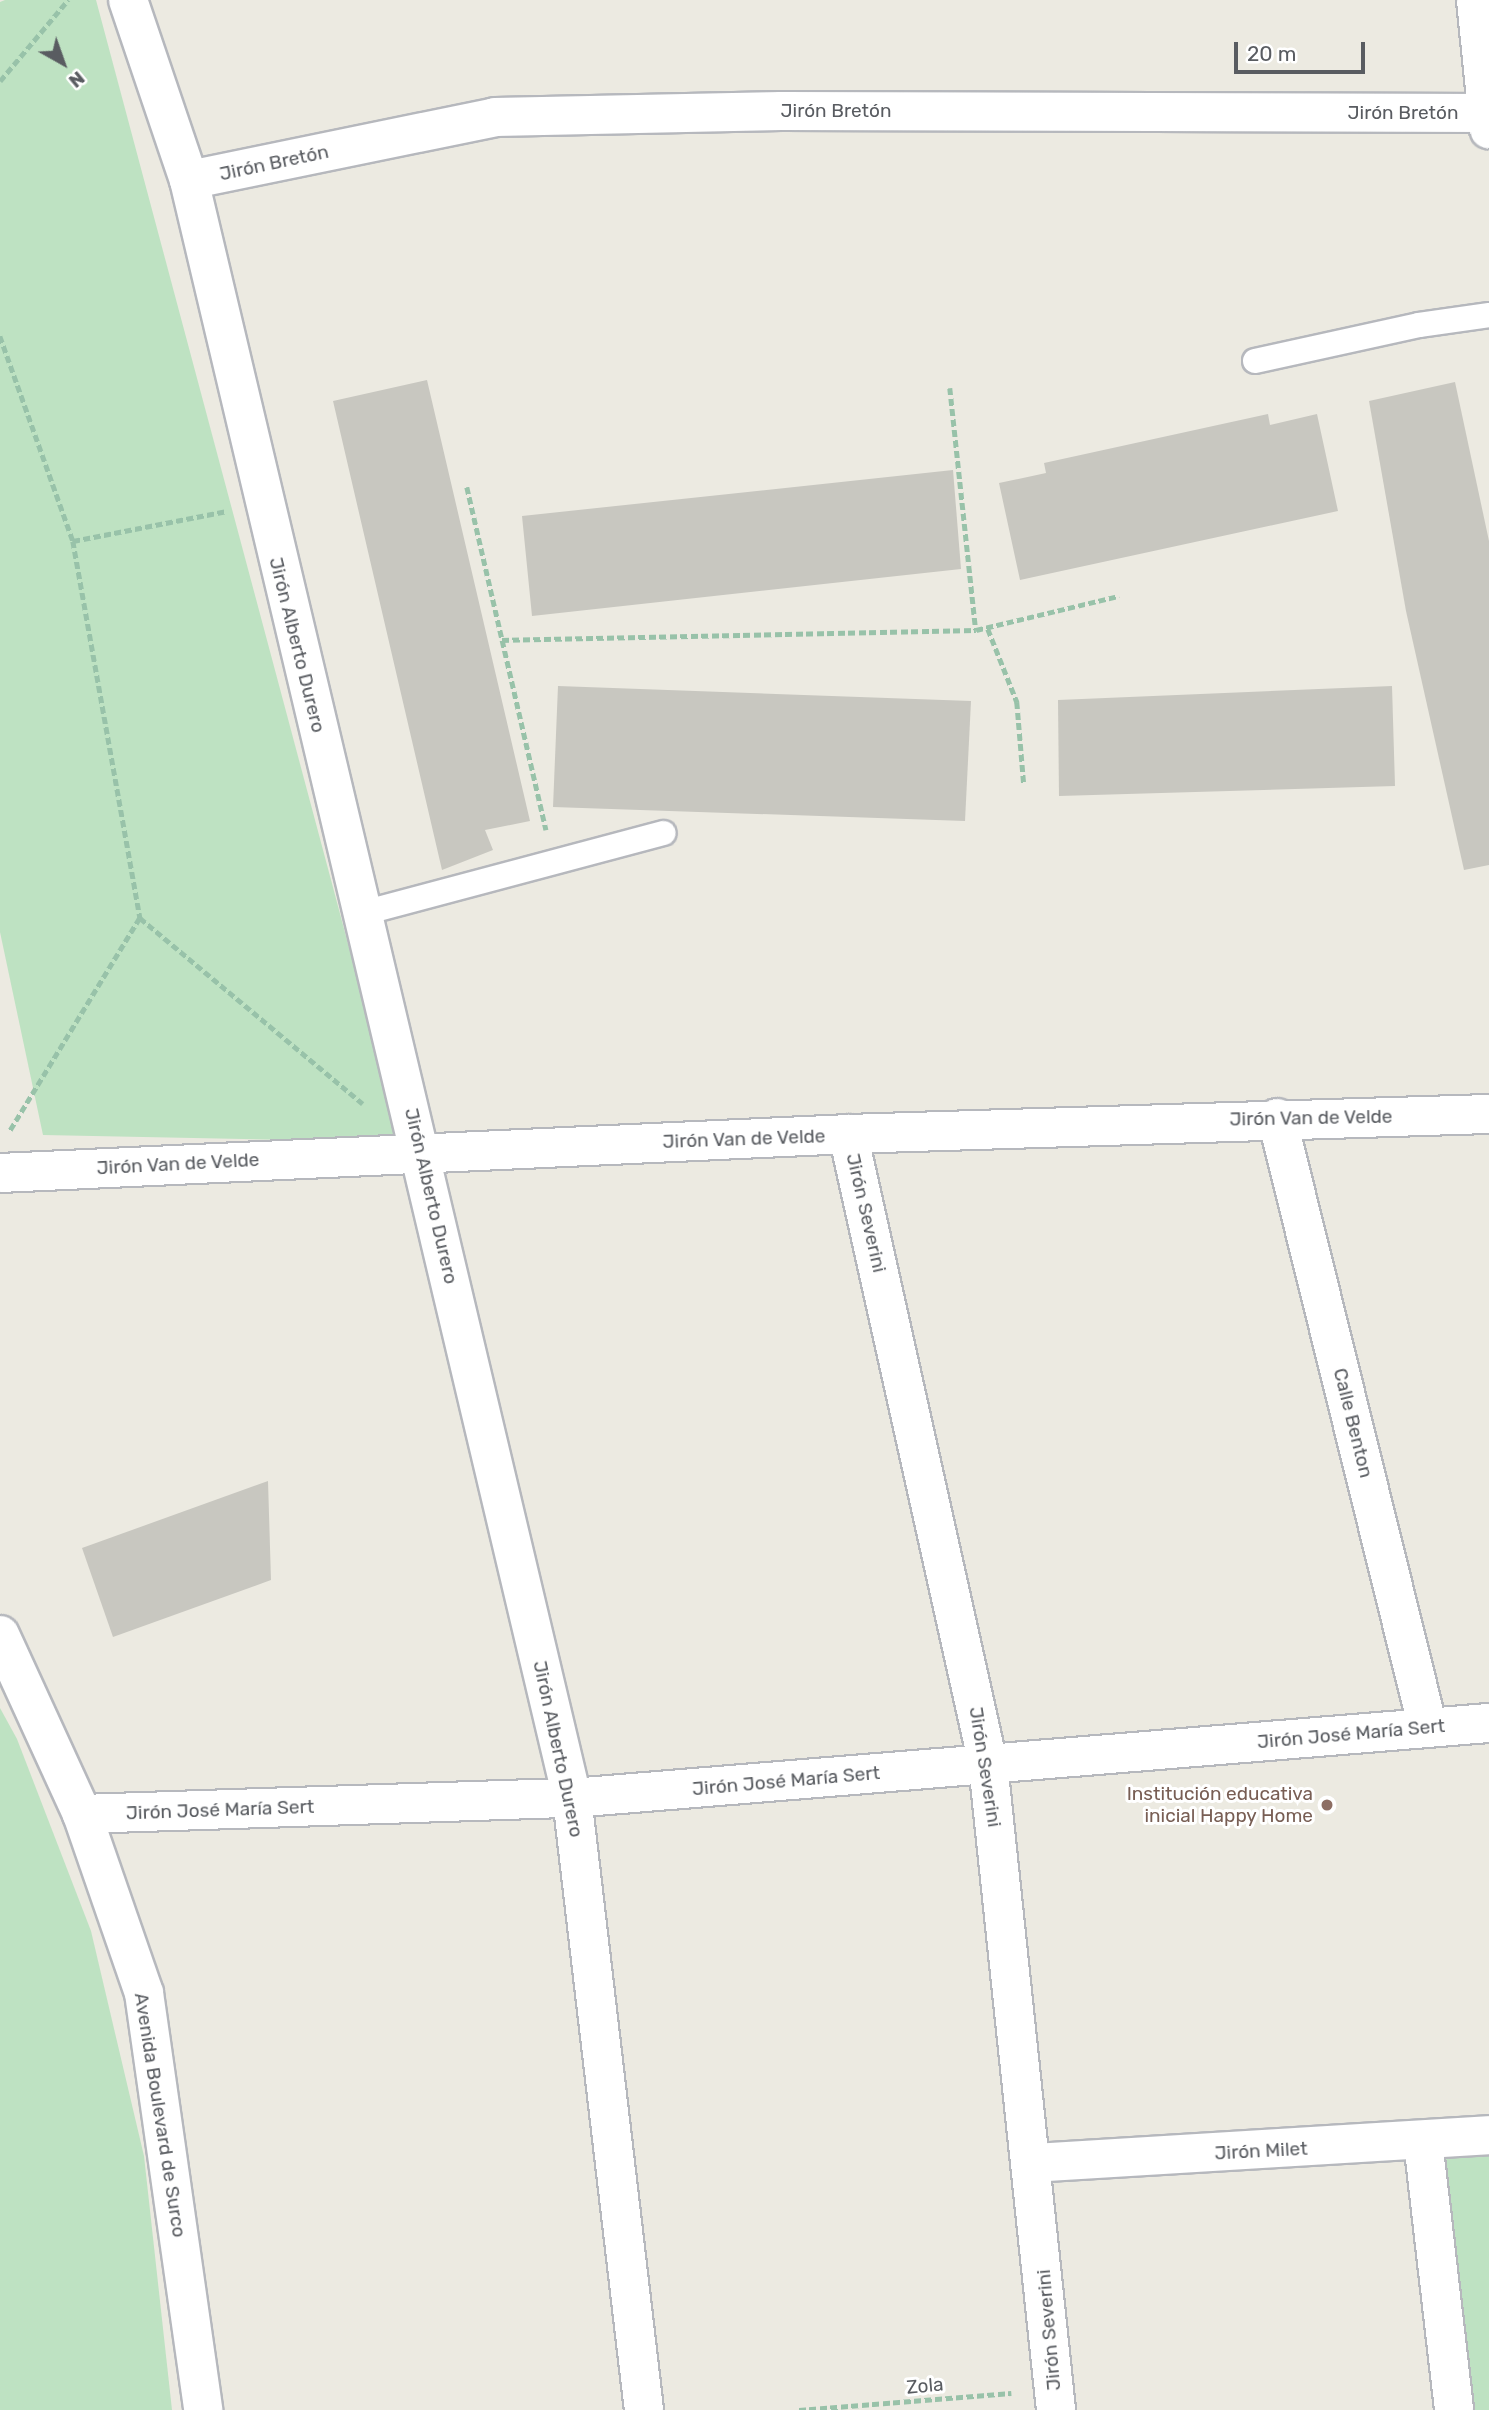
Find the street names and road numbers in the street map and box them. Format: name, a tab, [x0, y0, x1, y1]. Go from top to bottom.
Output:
street label: Jirón Bretón	[781, 100, 891, 122]
street label: Jirón Bretón	[1348, 102, 1458, 124]
street label: Jirón Bretón	[217, 140, 331, 186]
street label: Jirón Alberto Durero	[264, 555, 330, 735]
street label: Jirón Van de Velde	[1229, 1105, 1393, 1131]
street label: Jirón Alberto Durero	[400, 1106, 462, 1286]
street label: Jirón Van de Velde	[662, 1125, 826, 1153]
street label: Jirón Van de Velde	[95, 1148, 261, 1180]
street label: Jirón Severini	[841, 1151, 891, 1275]
street label: Calle Benton	[1328, 1366, 1378, 1480]
street label: Jirón Alberto Durero	[528, 1658, 588, 1840]
street label: Jirón Severini	[964, 1705, 1006, 1829]
street label: Jirón José María Sert	[1256, 1714, 1446, 1754]
street label: Jirón José María Sert	[691, 1761, 881, 1801]
street label: Jirón José María Sert	[125, 1795, 315, 1825]
street label: Avenida Boulevard de Surco	[129, 1991, 191, 2239]
street label: Jirón Milet	[1214, 2137, 1308, 2165]
street label: Jirón Severini	[1032, 2268, 1066, 2392]
street label: Zola	[906, 2373, 944, 2399]

